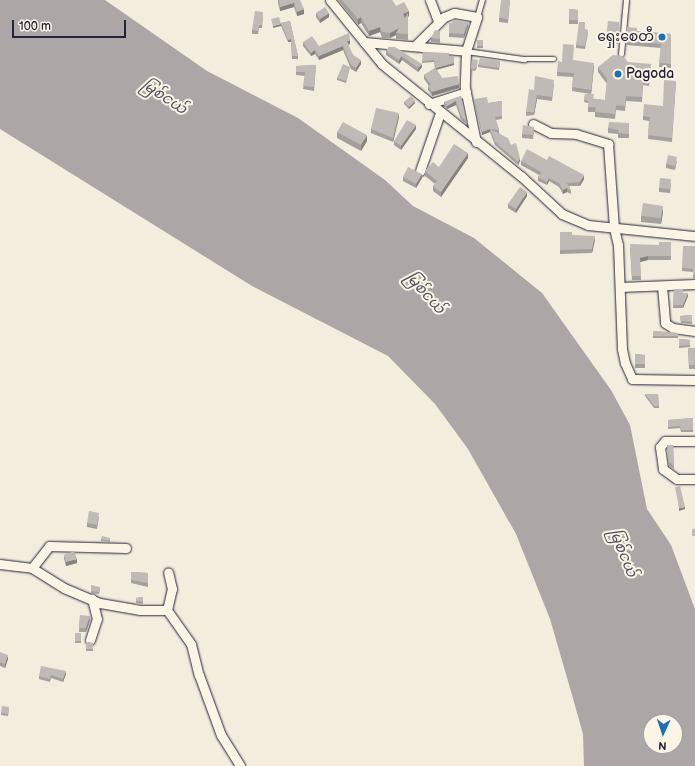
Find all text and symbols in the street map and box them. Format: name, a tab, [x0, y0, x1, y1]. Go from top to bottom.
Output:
scale bar	[14, 12, 128, 38]
text: 100 m	[19, 19, 51, 34]
place label: ရှေးစေတီ	[597, 29, 654, 45]
marker: ရှေးစေတီ	[657, 32, 667, 42]
place label: Pagoda	[626, 66, 674, 82]
marker: Pagoda	[613, 69, 623, 79]
water label: မြစ်ငယ်	[138, 76, 190, 118]
water label: မြစ်ငယ်	[401, 268, 449, 318]
water label: မြစ်ငယ်	[605, 526, 641, 580]
north arrow	[643, 714, 683, 754]
text: N	[658, 739, 667, 752]

